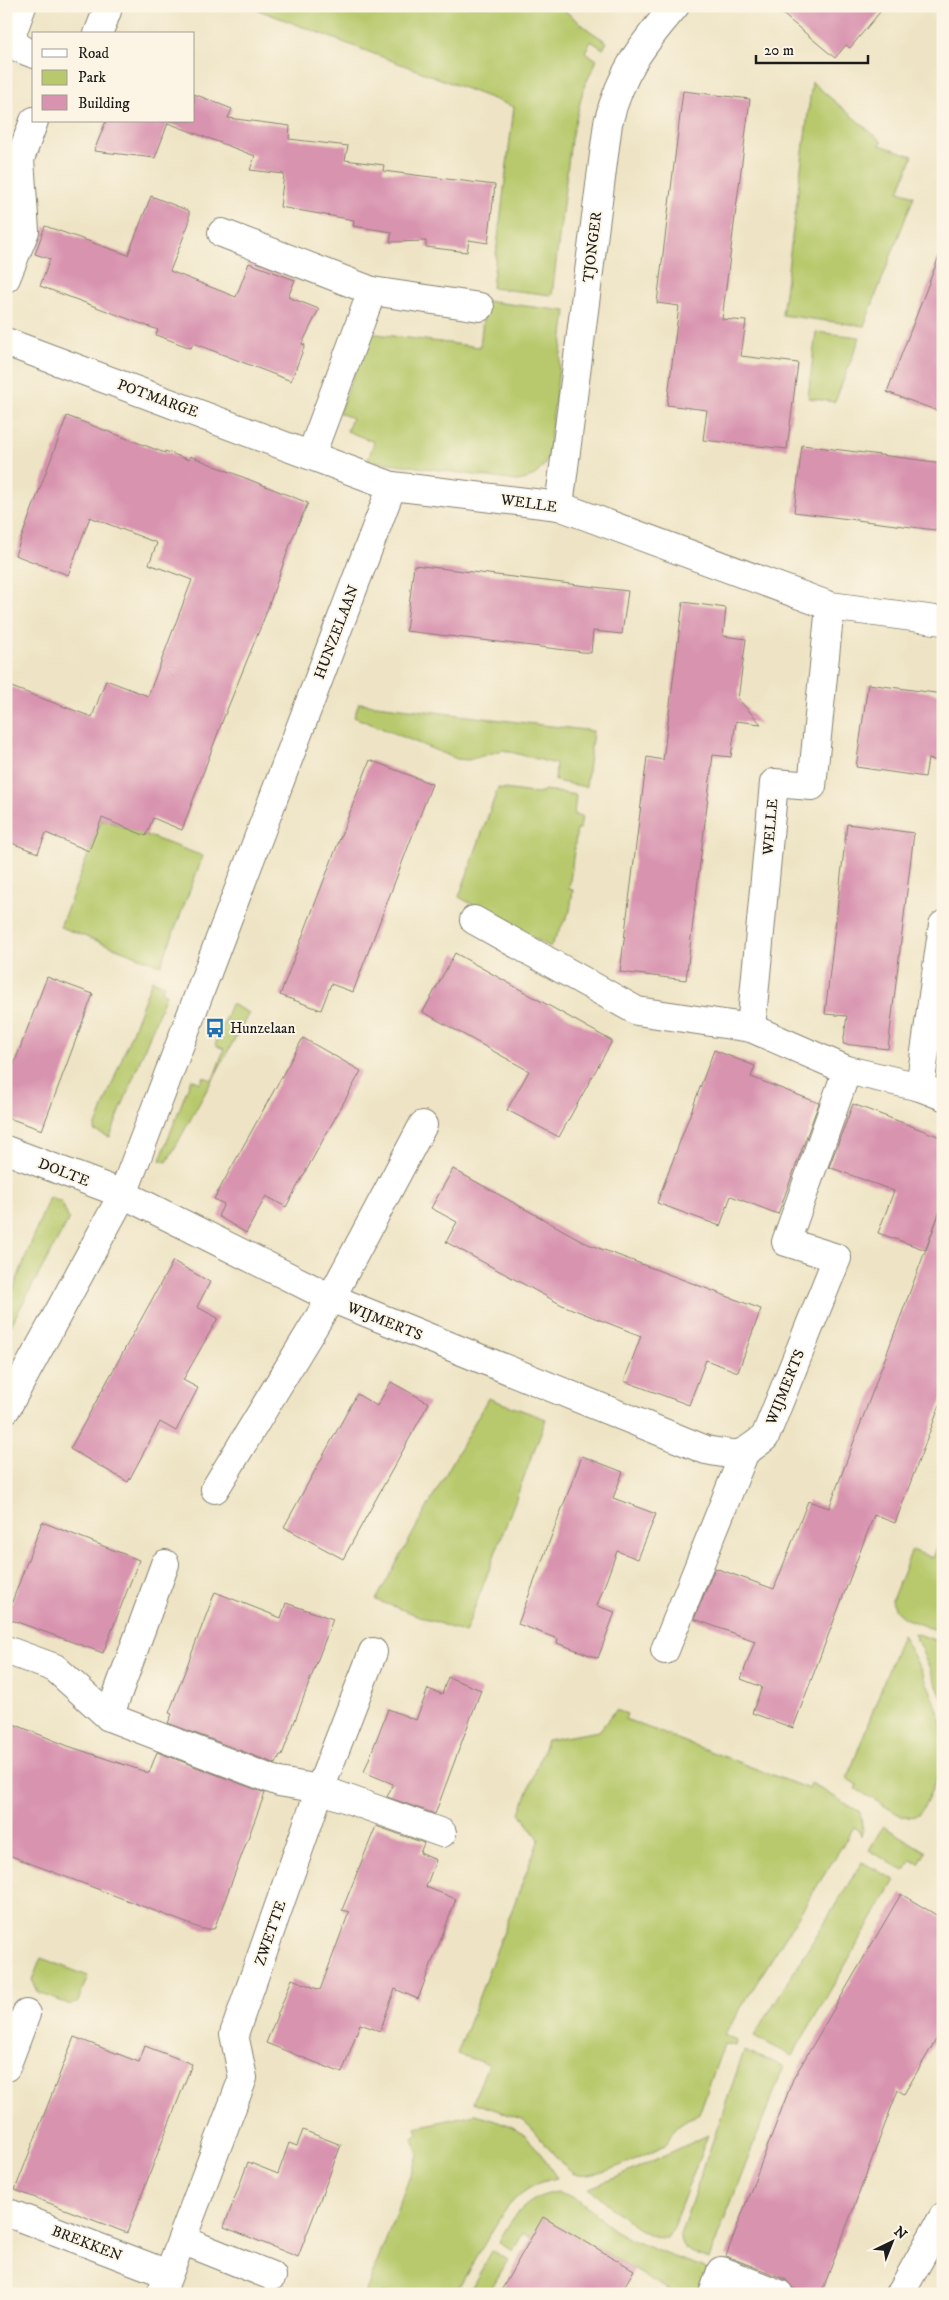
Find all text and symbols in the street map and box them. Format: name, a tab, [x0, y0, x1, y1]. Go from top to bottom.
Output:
legend	[32, 32, 195, 122]
scale bar	[756, 32, 869, 64]
text: 20 m	[764, 41, 794, 60]
text: Road	[78, 44, 110, 63]
text: Park	[78, 68, 107, 87]
text: Building	[78, 94, 130, 113]
street label: TJONGER	[579, 211, 606, 283]
street label: POTMARGE	[115, 375, 201, 422]
street label: WELLE	[499, 490, 559, 517]
street label: HUNZELAAN	[310, 582, 363, 682]
street label: WELLE	[758, 798, 782, 857]
bus stop icon: Hunzelaan	[204, 1017, 226, 1039]
place label: Hunzelaan	[230, 1019, 295, 1038]
street label: DOLTE	[36, 1154, 92, 1191]
street label: WIJMERTS	[343, 1297, 425, 1345]
street label: WIJMERTS	[761, 1347, 809, 1429]
street label: ZWETTE	[250, 1898, 291, 1968]
north arrow	[866, 2218, 916, 2268]
street label: BREKKEN	[49, 2221, 125, 2266]
text: N	[890, 2223, 911, 2244]

